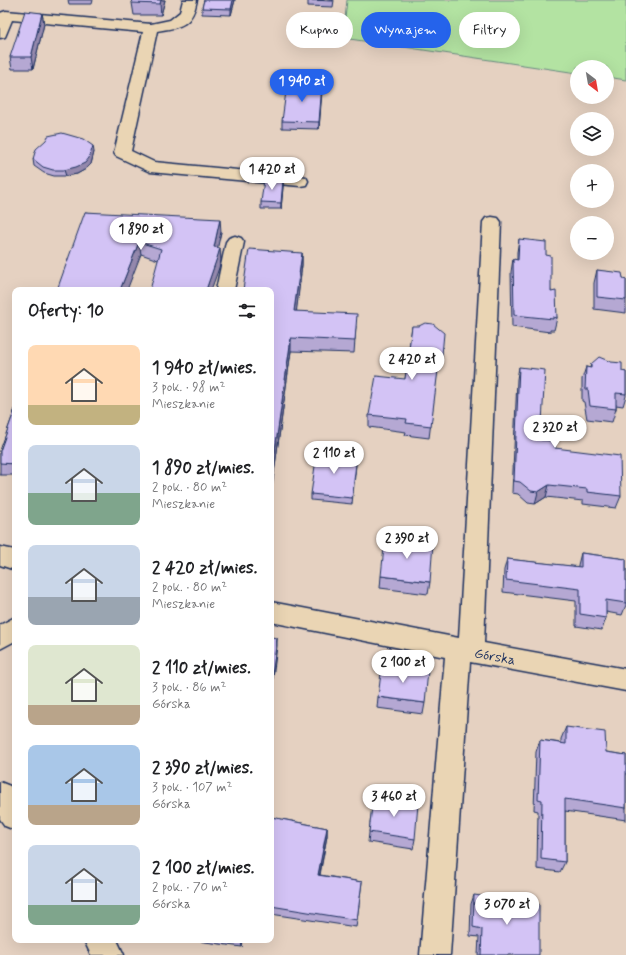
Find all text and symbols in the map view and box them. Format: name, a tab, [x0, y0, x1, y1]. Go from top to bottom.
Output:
chip: Kupno	[286, 12, 353, 48]
chip: Wynajem	[361, 12, 451, 48]
chip: Filtry	[459, 12, 520, 48]
north arrow	[570, 60, 614, 104]
map controls	[570, 60, 614, 260]
pin: 1 940 zł	[261, 69, 343, 103]
text: 1 940 zł	[279, 73, 325, 90]
button: layers	[570, 112, 614, 156]
pin: 1 420 zł	[231, 157, 313, 191]
text: 1 420 zł	[249, 161, 295, 178]
button: +	[570, 164, 614, 208]
button: −	[570, 216, 614, 260]
pin: 1 890 zł	[100, 217, 182, 251]
text: 1 890 zł	[119, 221, 163, 238]
text: Oferty: 10	[28, 300, 104, 322]
icon: filters	[236, 300, 258, 322]
pin: 2 420 zł	[371, 347, 453, 381]
text: 2 420 zł	[388, 351, 436, 368]
text: 1 940 zł/mies.	[152, 357, 256, 379]
icon: home	[60, 361, 108, 409]
text: 3 pok. · 98 m²	[152, 379, 225, 396]
text: Mieszkanie	[152, 396, 215, 413]
pin: 2 320 zł	[514, 415, 596, 449]
text: 2 320 zł	[533, 419, 577, 436]
pin: 2 110 zł	[293, 441, 375, 475]
text: 2 110 zł	[313, 445, 355, 462]
text: 1 890 zł/mies.	[152, 457, 254, 479]
icon: home	[60, 461, 108, 509]
text: 2 pok. · 80 m²	[152, 479, 227, 496]
text: Mieszkanie	[152, 496, 215, 513]
pin: 2 390 zł	[366, 526, 448, 560]
text: 2 390 zł	[385, 530, 429, 547]
text: 2 420 zł/mies.	[152, 557, 257, 579]
icon: home	[60, 561, 108, 609]
text: 2 pok. · 80 m²	[152, 579, 227, 596]
text: Mieszkanie	[152, 596, 215, 613]
street label: Górska	[473, 645, 517, 669]
pin: 2 100 zł	[362, 650, 444, 684]
text: 2 100 zł	[381, 654, 425, 671]
text: 2 110 zł/mies.	[152, 657, 251, 679]
icon: home	[60, 661, 108, 709]
text: 3 pok. · 86 m²	[152, 679, 226, 696]
text: Górska	[152, 696, 191, 713]
text: 2 390 zł/mies.	[152, 757, 253, 779]
icon: home	[60, 761, 108, 809]
text: 3 pok. · 107 m²	[152, 779, 232, 796]
pin: 3 460 zł	[353, 784, 435, 818]
text: 3 460 zł	[371, 788, 417, 805]
text: Górska	[152, 796, 191, 813]
text: 2 100 zł/mies.	[152, 857, 254, 879]
icon: home	[60, 861, 108, 909]
text: 2 pok. · 70 m²	[152, 879, 228, 896]
pin: 3 070 zł	[466, 892, 548, 926]
text: Górska	[152, 896, 191, 913]
text: 3 070 zł	[484, 896, 530, 913]

